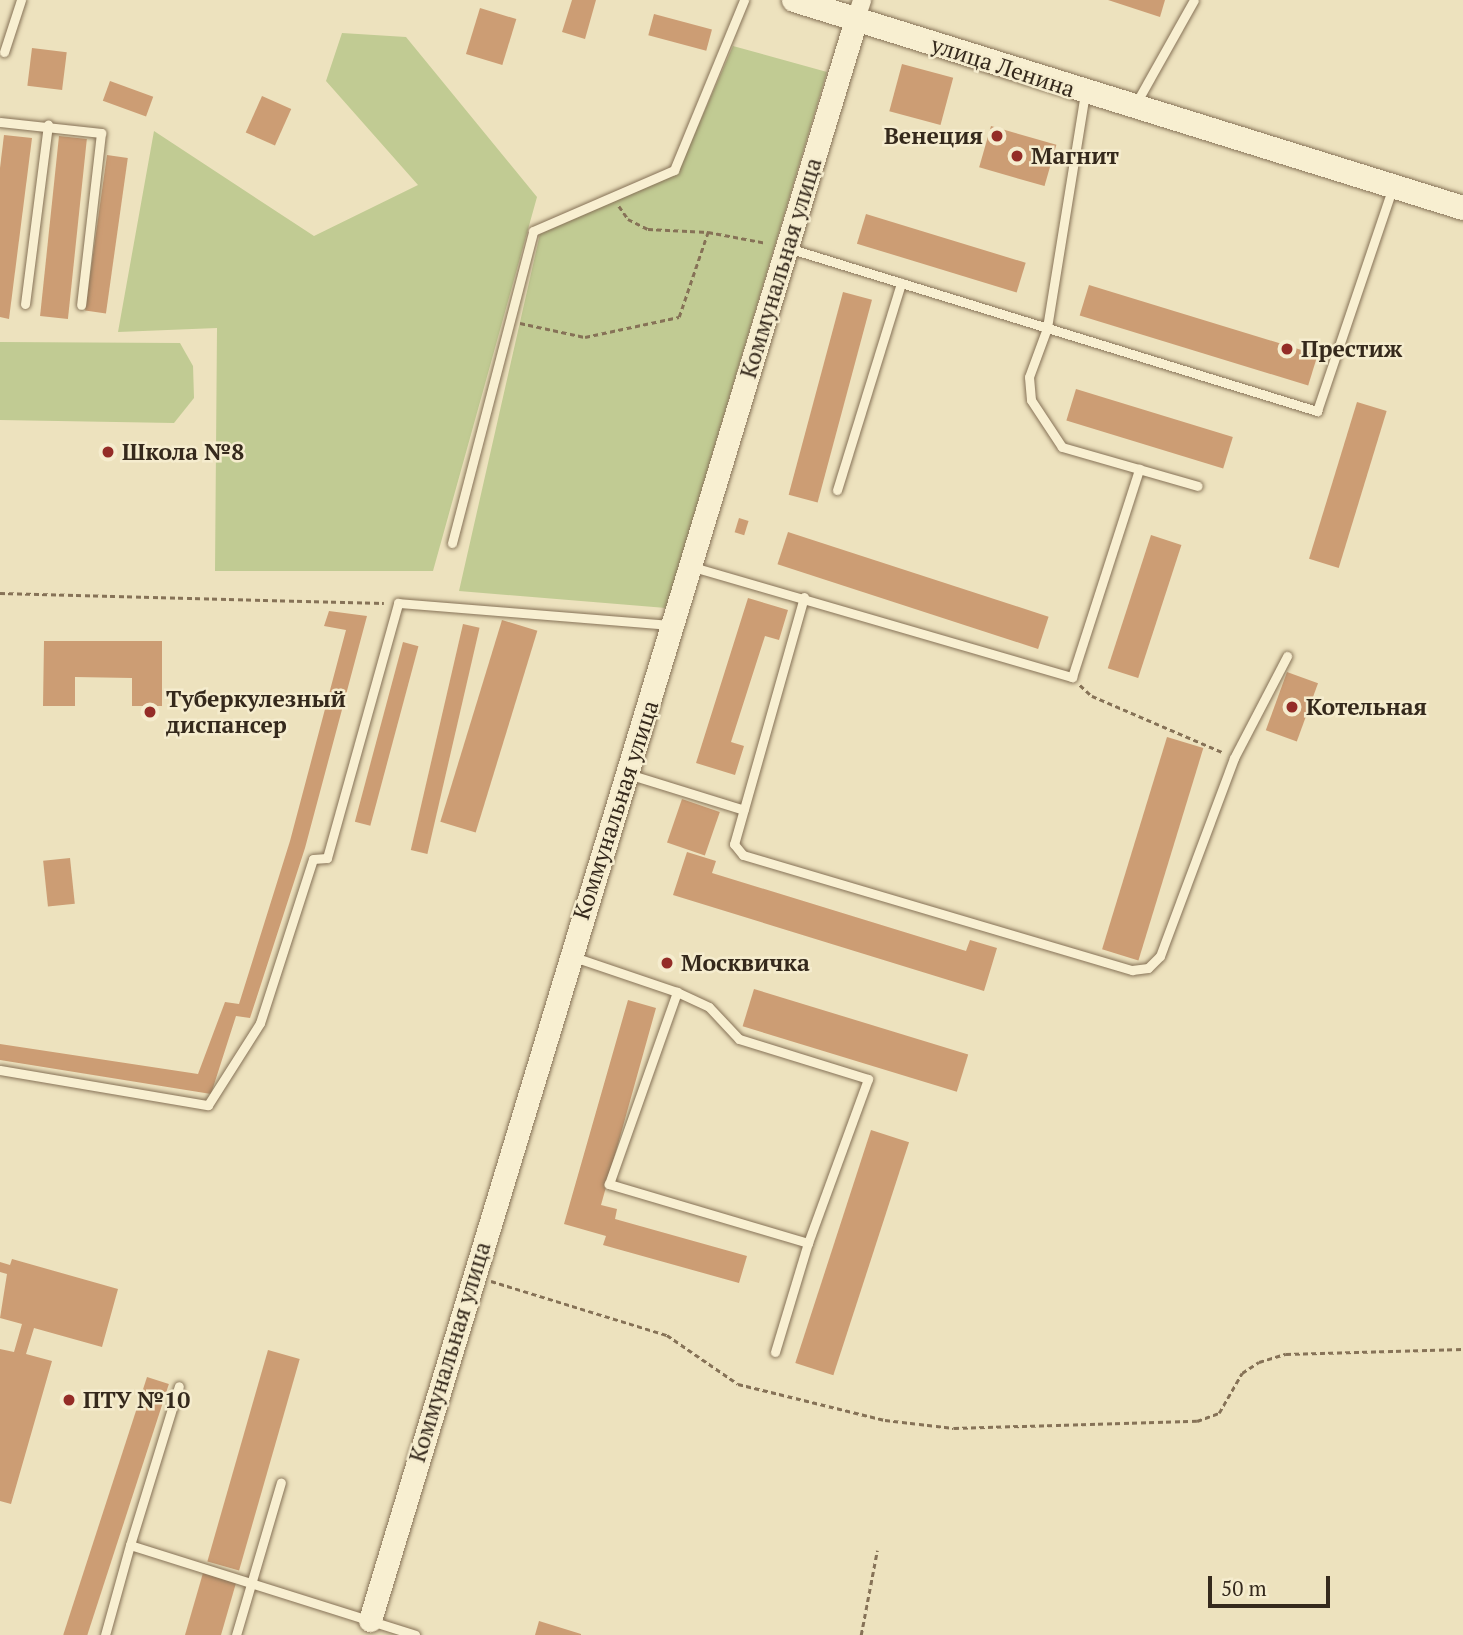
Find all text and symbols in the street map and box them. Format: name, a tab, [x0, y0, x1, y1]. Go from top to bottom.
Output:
street label: улица Ленина	[928, 31, 1078, 103]
place label: Венеция	[884, 122, 983, 150]
marker: Венеция	[989, 128, 1005, 144]
place label: Магнит	[1031, 142, 1119, 170]
marker: Магнит	[1009, 148, 1025, 164]
street label: Коммунальная улица	[734, 155, 828, 381]
place label: Престиж	[1301, 335, 1402, 363]
marker: Престиж	[1279, 341, 1295, 357]
place label: Школа №8	[122, 438, 244, 466]
marker: Школа №8	[100, 444, 116, 460]
place label: Туберкулезный диспансер	[166, 685, 346, 739]
place label: Котельная	[1306, 693, 1427, 721]
street label: Коммунальная улица	[568, 697, 664, 923]
marker: Котельная	[1284, 699, 1300, 715]
marker: Туберкулезный диспансер	[140, 702, 160, 722]
place label: Москвичка	[681, 949, 810, 977]
marker: Москвичка	[659, 955, 675, 971]
street label: Коммунальная улица	[403, 1239, 497, 1465]
place label: ПТУ №10	[83, 1386, 191, 1414]
marker: ПТУ №10	[61, 1392, 77, 1408]
scale bar	[1211, 1562, 1334, 1606]
text: 50 m	[1221, 1574, 1267, 1602]

